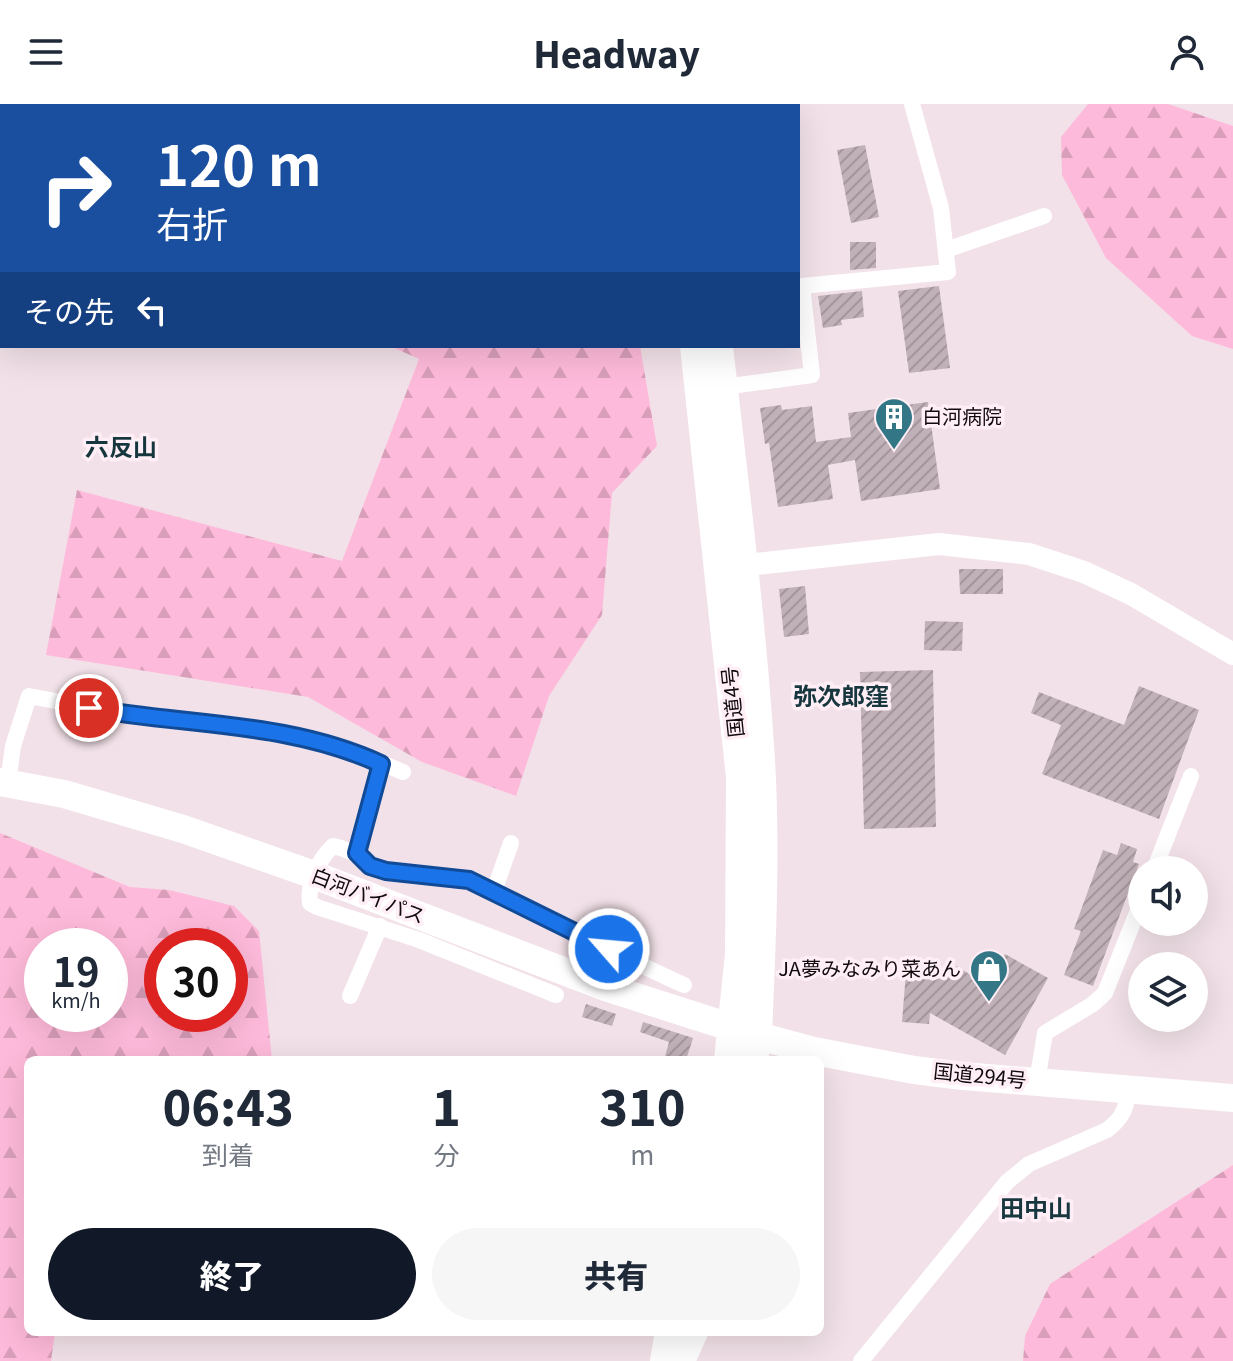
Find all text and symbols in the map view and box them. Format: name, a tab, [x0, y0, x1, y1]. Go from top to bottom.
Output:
text: Headway	[533, 26, 700, 78]
icon: menu	[24, 30, 68, 74]
icon: person	[1165, 30, 1209, 74]
text: 120 m	[156, 121, 322, 202]
icon: right	[24, 136, 128, 240]
text: 右折	[156, 196, 228, 248]
text: その先	[24, 288, 114, 332]
icon: left	[130, 288, 174, 332]
building icon: 白河病院	[873, 396, 915, 451]
place label: 白河病院	[922, 401, 1002, 430]
district label: 六反山	[85, 428, 157, 463]
street label: 国道4号	[713, 665, 750, 739]
pin	[55, 674, 123, 742]
district label: 弥次郎窪	[793, 677, 889, 712]
icon: arrive	[67, 686, 111, 730]
map controls	[1128, 856, 1208, 1032]
button: sound	[1128, 856, 1208, 936]
street label: 白河バイパス	[308, 860, 430, 930]
position arrow	[567, 907, 651, 991]
speed limit sign: 30	[144, 928, 248, 1032]
text: 19	[52, 941, 100, 999]
shop icon: JA夢みなみり菜あん	[968, 948, 1010, 1003]
button: layers	[1128, 952, 1208, 1032]
place label: JA夢みなみり菜あん	[778, 953, 961, 982]
text: km/h	[51, 985, 101, 1014]
street label: 国道294号	[932, 1055, 1028, 1094]
text: 06:43	[162, 1070, 294, 1140]
text: 1	[432, 1070, 461, 1140]
text: 310	[599, 1070, 686, 1140]
text: 到着	[202, 1135, 254, 1172]
text: 分	[433, 1135, 459, 1172]
text: m	[630, 1135, 654, 1172]
district label: 田中山	[1000, 1189, 1072, 1224]
button: 終了	[48, 1228, 416, 1320]
button: 共有	[432, 1228, 800, 1320]

